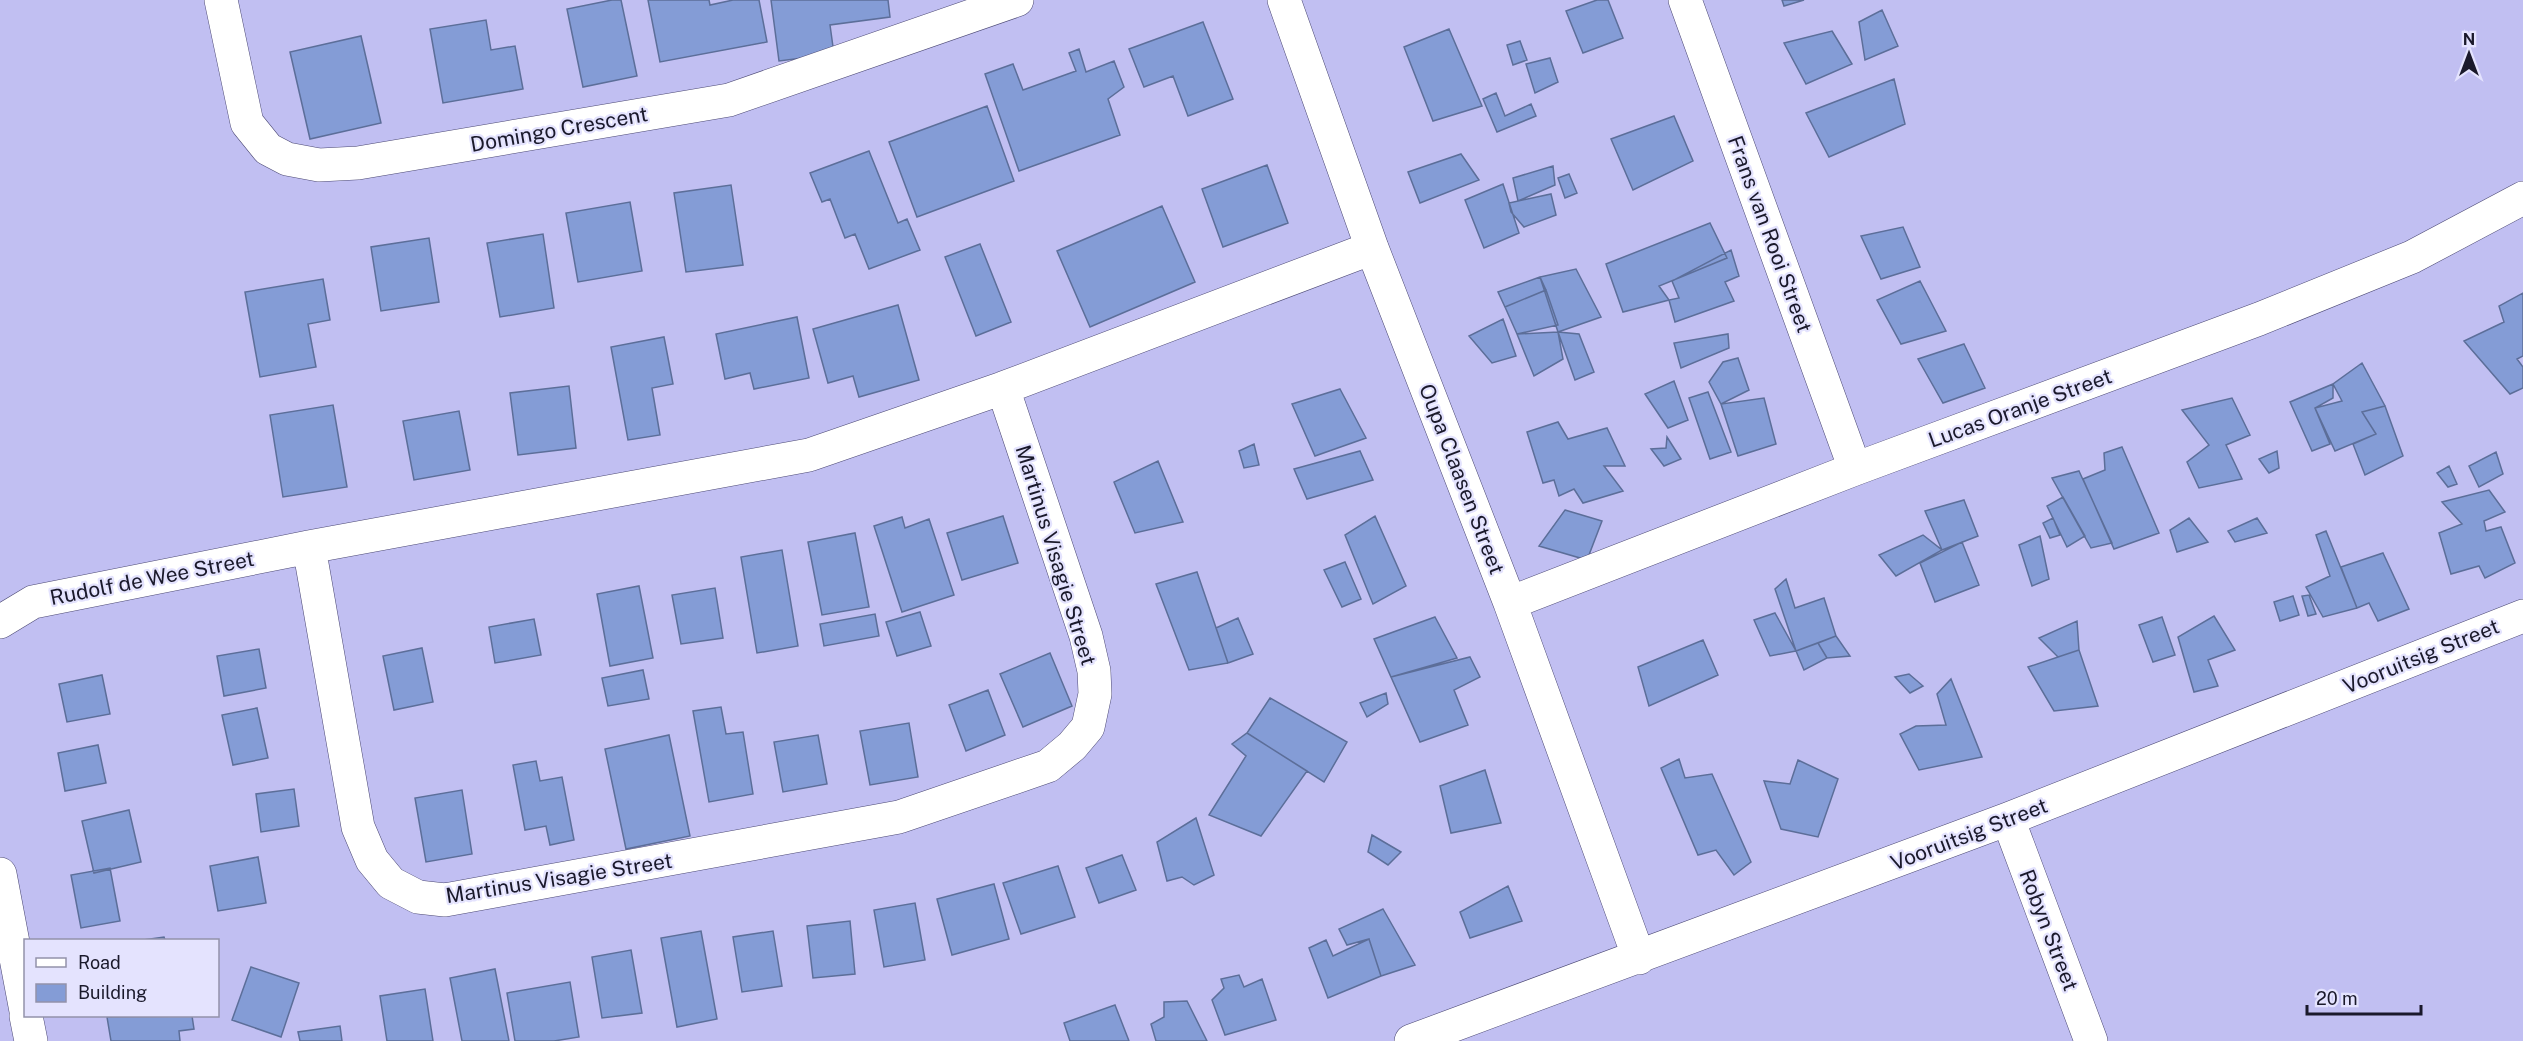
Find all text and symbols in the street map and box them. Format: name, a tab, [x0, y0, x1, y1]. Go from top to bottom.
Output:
north arrow	[2439, 24, 2499, 84]
text: N	[2463, 30, 2475, 49]
street label: Domingo Crescent	[468, 101, 650, 157]
street label: Frans van Rooi Street	[1723, 132, 1817, 336]
street label: Lucas Oranje Street	[1925, 363, 2115, 453]
street label: Oupa Claasen Street	[1414, 380, 1510, 578]
street label: Martinus Visagie Street	[1011, 442, 1101, 668]
street label: Rudolf de Wee Street	[48, 546, 256, 610]
street label: Vooruitsig Street	[2339, 613, 2503, 699]
street label: Vooruitsig Street	[1887, 793, 2051, 875]
street label: Martinus Visagie Street	[444, 848, 674, 908]
street label: Robyn Street	[2014, 866, 2084, 994]
legend	[24, 939, 219, 1017]
text: Road	[78, 952, 121, 973]
scale bar	[2307, 978, 2421, 1016]
text: Building	[78, 982, 147, 1003]
text: 20 m	[2316, 988, 2358, 1009]

